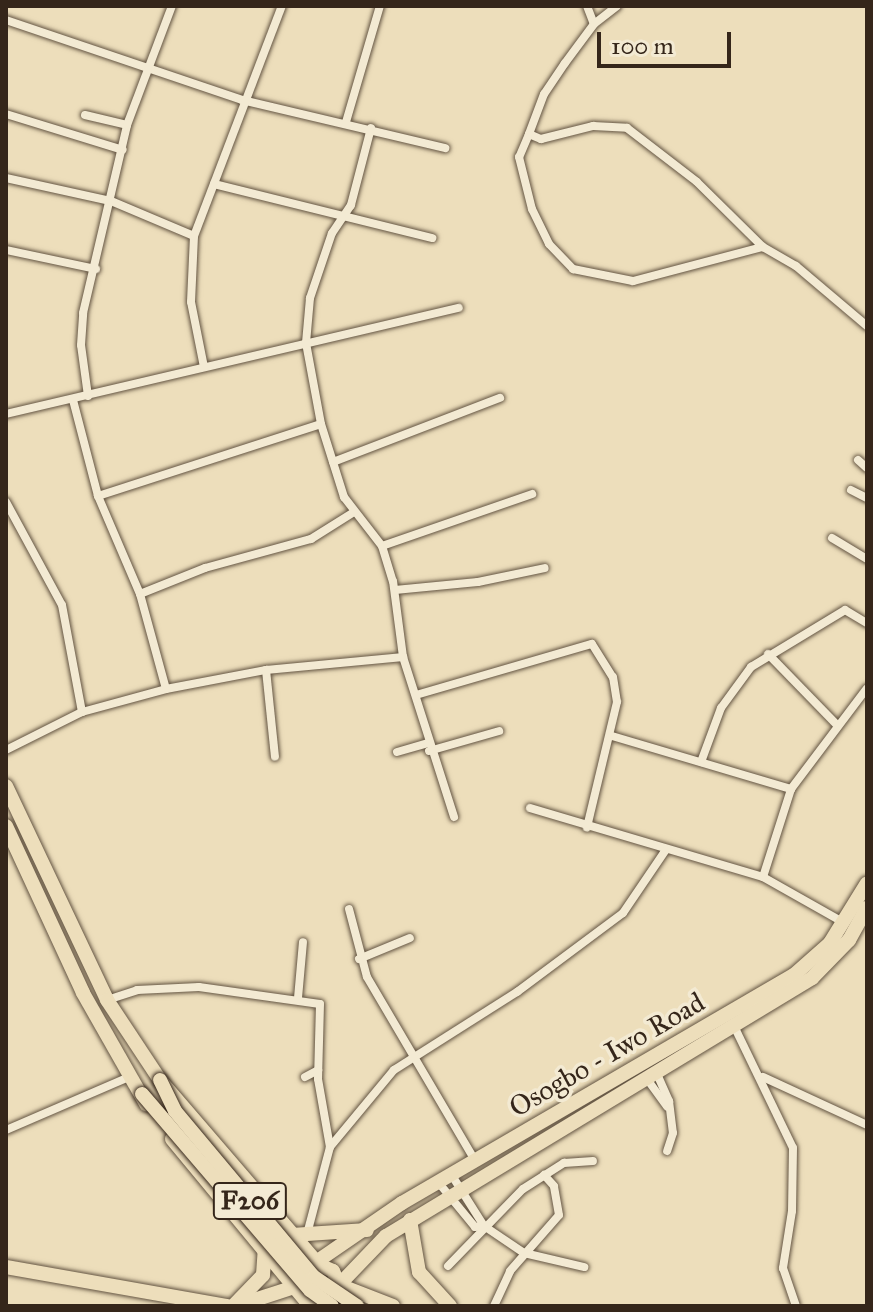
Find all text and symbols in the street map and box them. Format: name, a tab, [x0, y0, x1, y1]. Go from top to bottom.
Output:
scale bar	[601, 16, 735, 66]
text: 100 m	[611, 31, 674, 61]
street label: Osogbo - Iwo Road	[503, 985, 711, 1125]
road number: F206	[212, 1179, 288, 1223]

